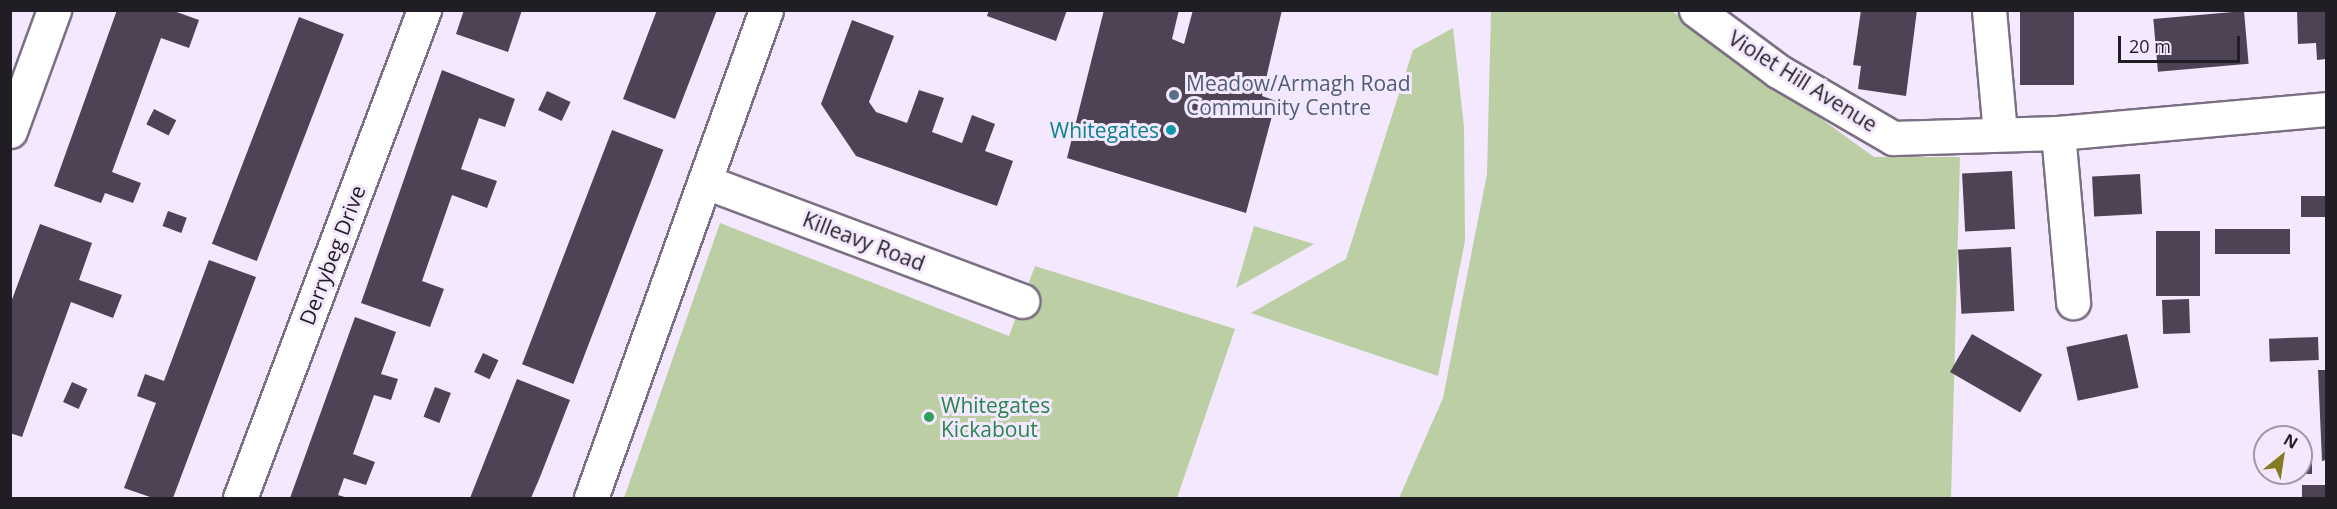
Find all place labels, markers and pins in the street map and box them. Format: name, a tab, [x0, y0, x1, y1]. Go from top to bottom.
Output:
place label: Meadow/Armagh Road Community Centre	[1186, 70, 1411, 120]
marker: Meadow/Armagh Road Community Centre	[1167, 88, 1181, 102]
place label: Whitegates	[1050, 117, 1159, 143]
marker: Whitegates	[1164, 123, 1178, 137]
place label: Whitegates Kickabout	[941, 392, 1050, 442]
marker: Whitegates Kickabout	[922, 410, 936, 424]

